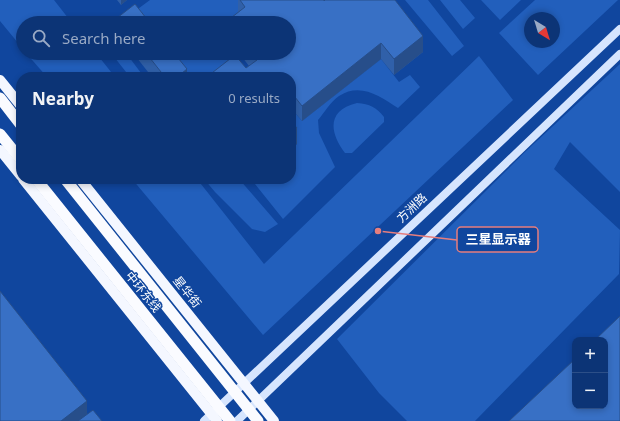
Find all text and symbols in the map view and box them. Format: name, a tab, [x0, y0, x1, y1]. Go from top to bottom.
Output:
north arrow	[524, 12, 560, 48]
search box	[16, 16, 296, 60]
icon: search	[30, 27, 52, 49]
text: Search here	[62, 28, 145, 48]
text: Nearby	[32, 87, 94, 110]
text: 0 results	[228, 89, 280, 107]
street label: 方洲路	[393, 189, 431, 226]
callout: 三星显示器	[457, 227, 538, 252]
text: 三星显示器	[465, 230, 531, 248]
street label: 中环东线	[122, 268, 165, 316]
street label: 星华街	[169, 272, 205, 311]
map controls	[572, 337, 608, 409]
button: +	[572, 337, 608, 373]
button: −	[572, 373, 608, 409]

